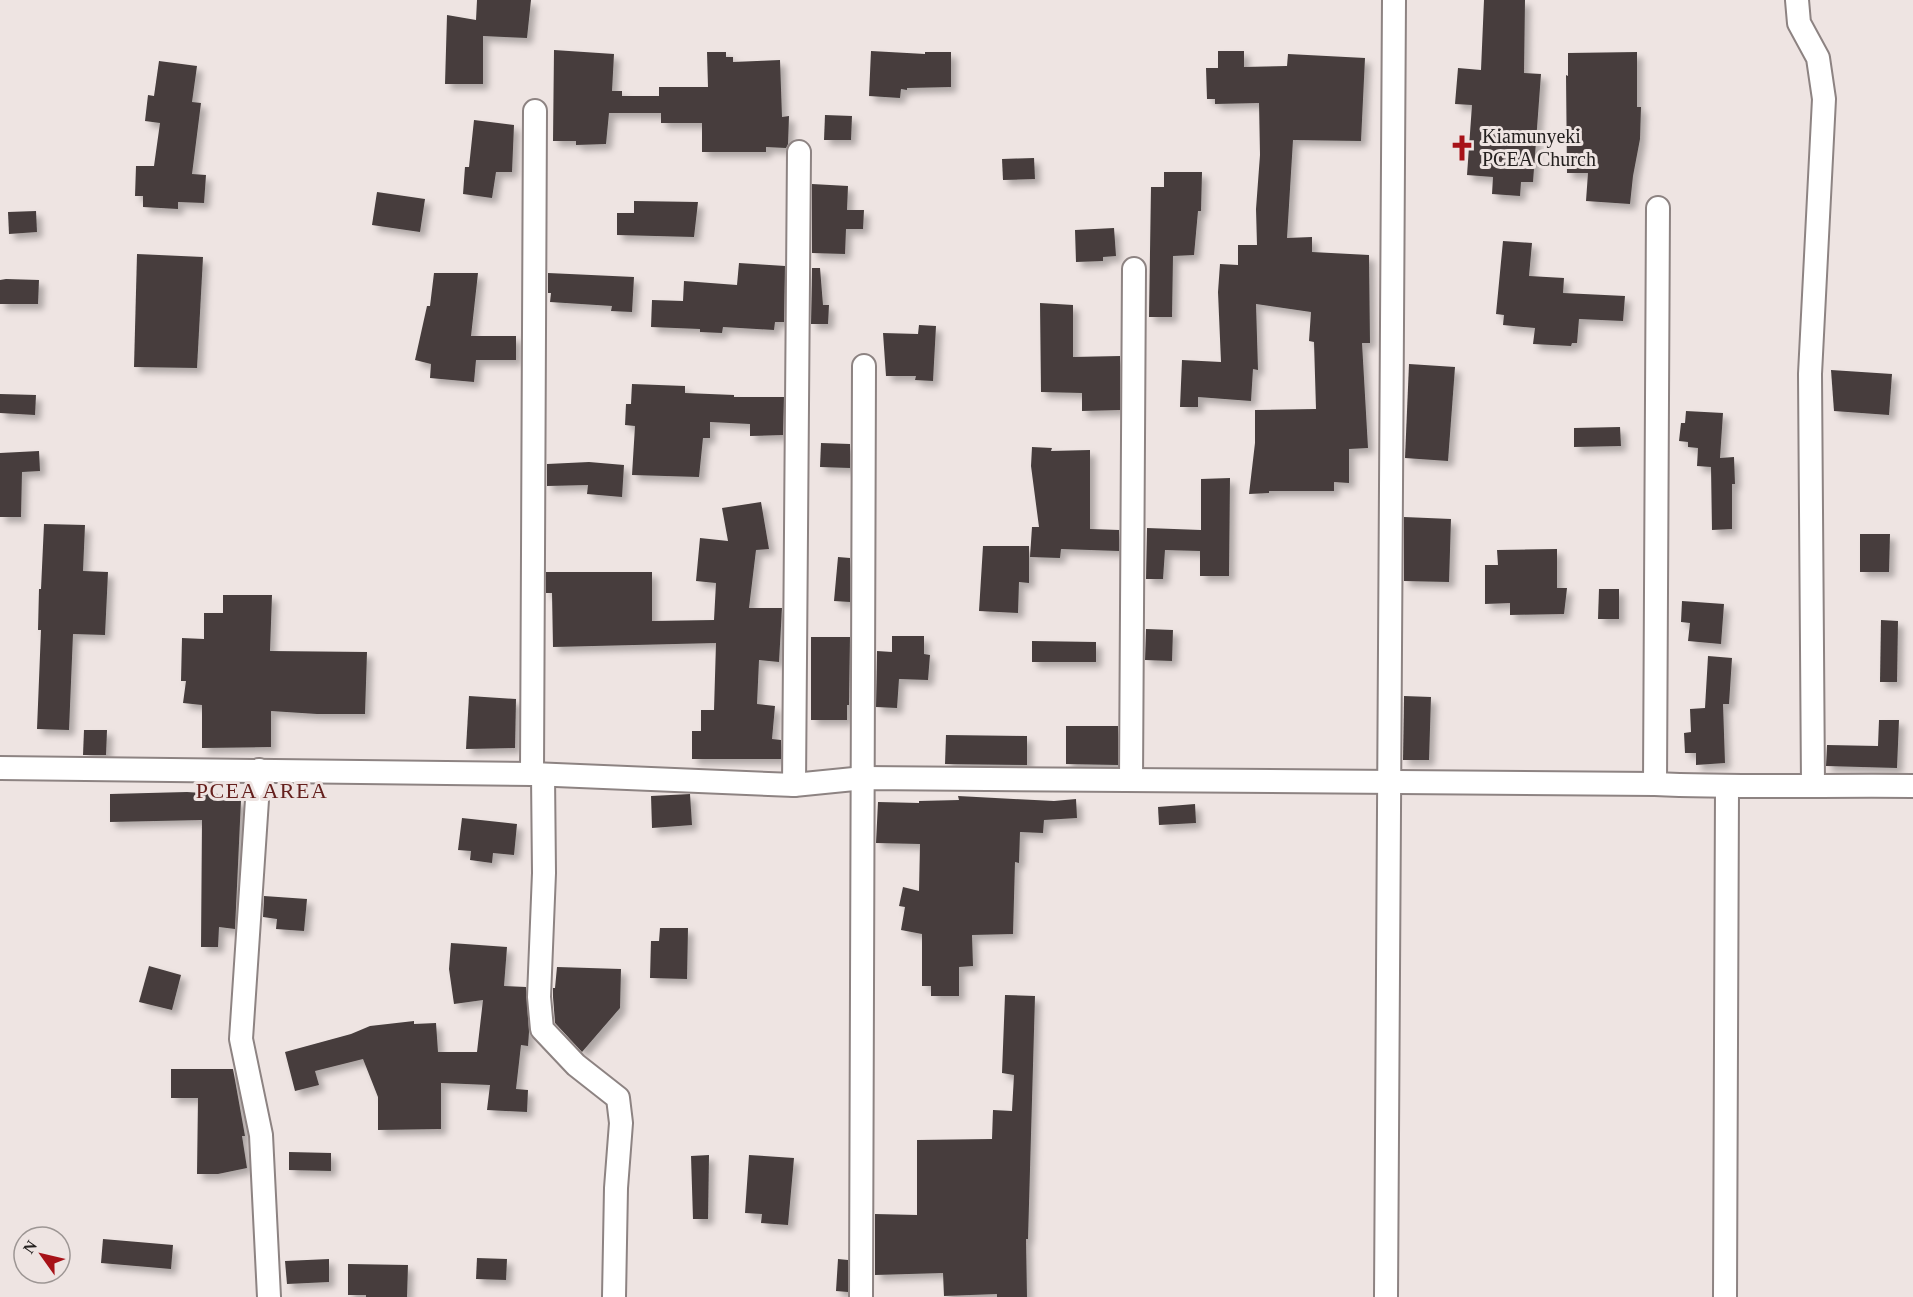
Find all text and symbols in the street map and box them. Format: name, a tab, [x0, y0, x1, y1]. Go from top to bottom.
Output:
place label: Kiamunyeki PCEA Church	[1482, 125, 1596, 170]
church icon: Kiamunyeki PCEA Church	[1447, 133, 1477, 163]
district label: PCEA AREA	[196, 778, 328, 803]
north arrow	[12, 1225, 72, 1285]
text: N	[20, 1237, 41, 1256]

